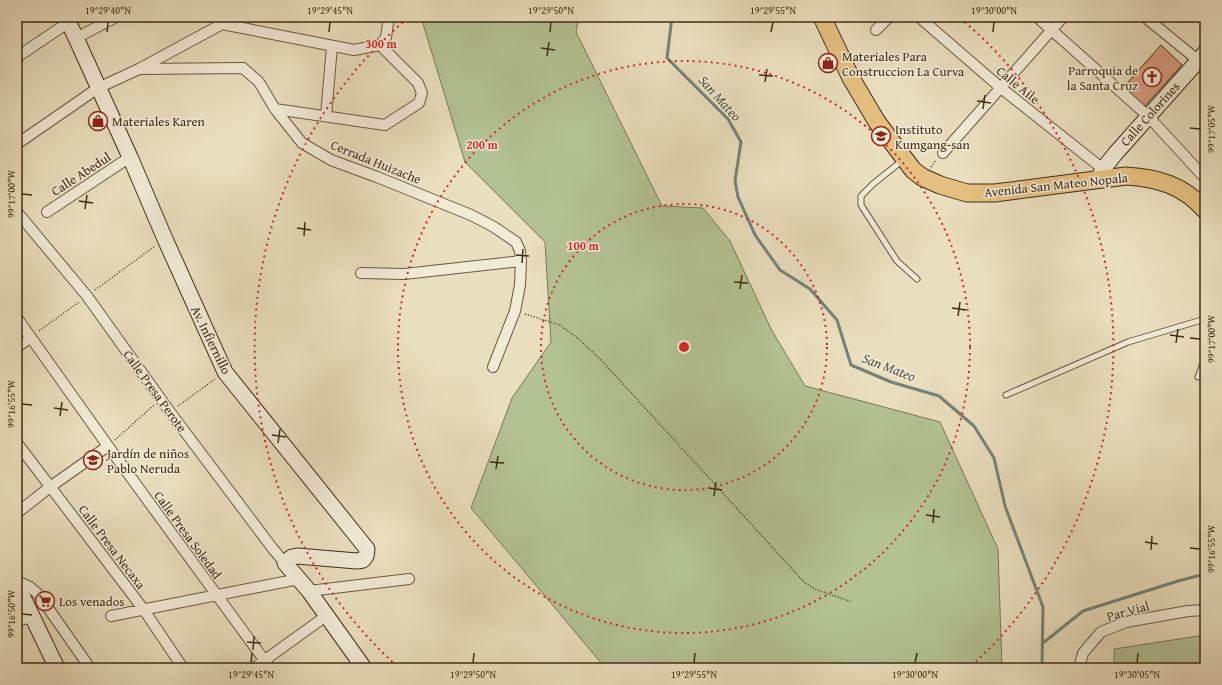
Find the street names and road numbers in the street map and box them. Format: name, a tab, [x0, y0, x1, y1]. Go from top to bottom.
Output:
street label: Calle Aile	[992, 62, 1044, 108]
street label: Calle Colorines	[1116, 78, 1184, 150]
street label: Cerrada Huizache	[328, 135, 424, 189]
street label: Calle Abedul	[47, 147, 115, 200]
street label: Avenida San Mateo Nopala	[983, 168, 1130, 202]
street label: Av. Infiernillo	[186, 303, 236, 378]
street label: Calle Presa Perote	[119, 346, 191, 436]
street label: Calle Presa Soledad	[150, 487, 226, 583]
street label: Calle Presa Necaxa	[74, 501, 151, 594]
street label: Par Vial	[1105, 596, 1152, 626]

